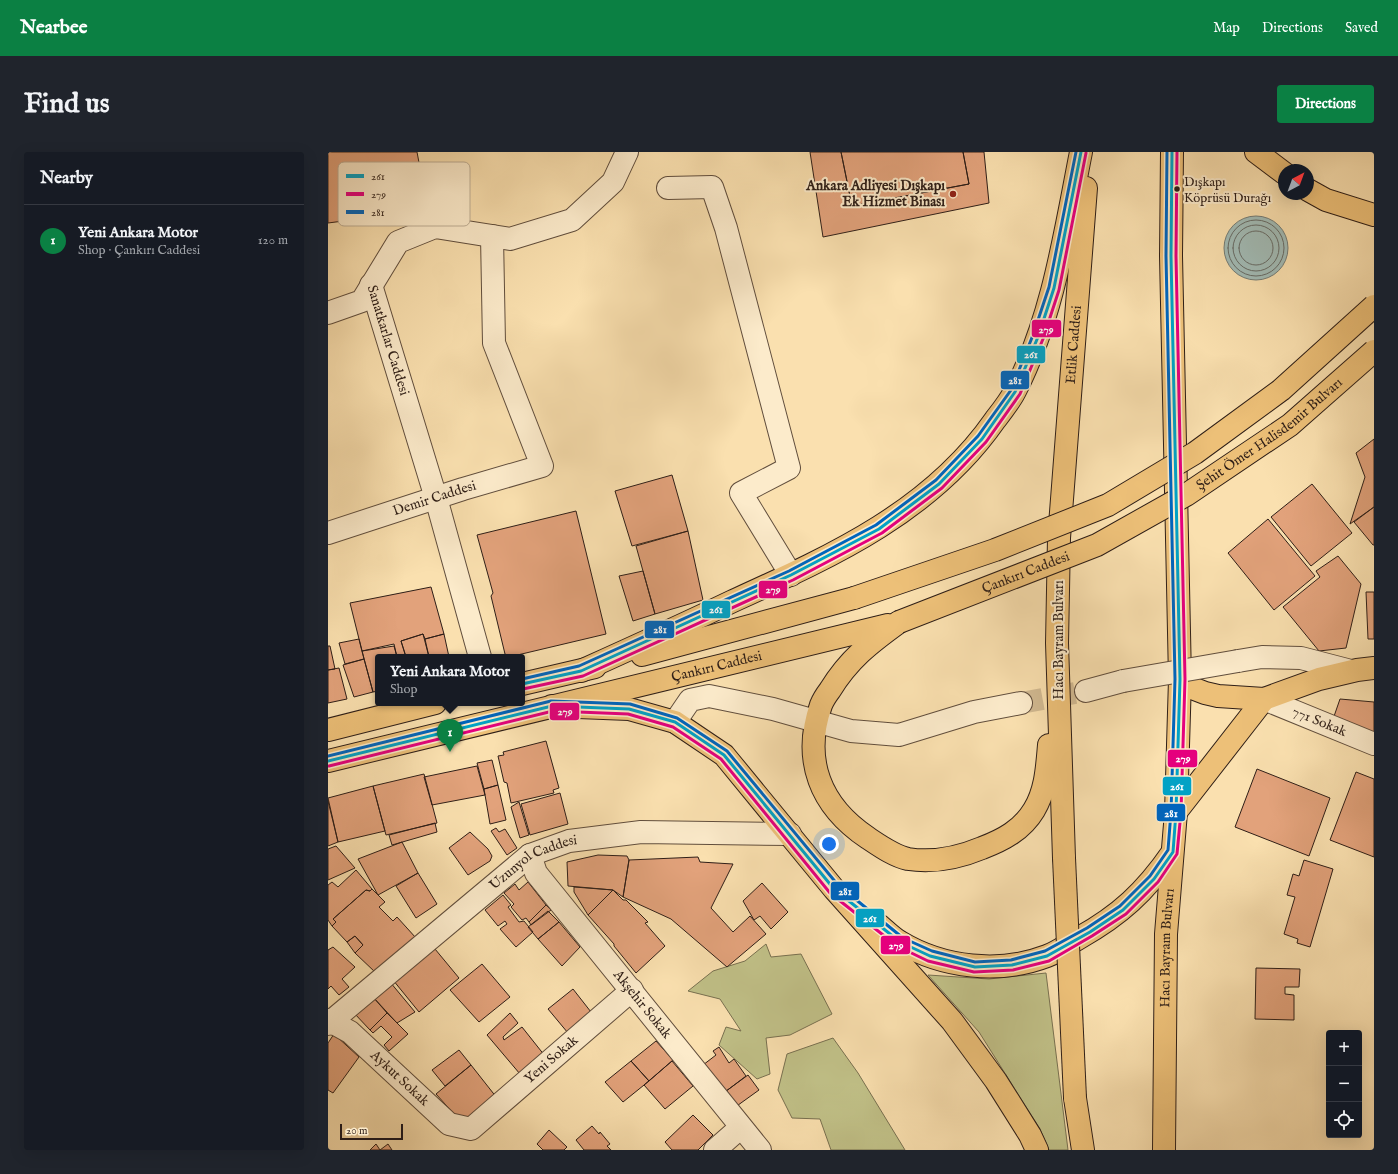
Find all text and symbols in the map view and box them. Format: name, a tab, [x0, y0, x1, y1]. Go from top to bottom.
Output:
text: Nearbee	[20, 16, 87, 40]
text: Map	[1213, 19, 1240, 37]
text: Directions	[1262, 19, 1323, 37]
text: Saved	[1345, 19, 1378, 37]
button: Directions	[1277, 85, 1374, 123]
text: Find us	[24, 87, 110, 122]
legend	[338, 162, 470, 226]
north arrow	[1278, 164, 1314, 200]
text: Nearby	[40, 168, 93, 189]
text: 261	[371, 170, 385, 184]
place label: Dışkapı Köprüsü Durağı	[1184, 174, 1272, 207]
place label: Ankara Adliyesi Dışkapı Ek Hizmet Binası	[805, 177, 945, 211]
marker: Dışkapı Köprüsü Durağı	[1172, 184, 1182, 194]
text: 279	[371, 188, 386, 202]
marker: Ankara Adliyesi Dışkapı Ek Hizmet Binası	[948, 189, 958, 199]
text: 281	[371, 206, 385, 220]
text: Yeni Ankara Motor	[78, 223, 198, 242]
text: 1	[51, 232, 55, 249]
text: 120 m	[258, 232, 288, 249]
text: Shop · Çankırı Caddesi	[78, 242, 200, 259]
street label: Sanatkarlar Caddesi	[363, 283, 413, 398]
street label: Etlik Caddesi	[1062, 304, 1086, 385]
line badge: 279	[1031, 319, 1062, 338]
text: 279	[1039, 323, 1054, 337]
line badge: 261	[1016, 345, 1046, 364]
text: 261	[1024, 348, 1038, 362]
line badge: 281	[1000, 370, 1030, 390]
text: 281	[1008, 374, 1022, 388]
street label: Şehit Ömer Halisdemir Bulvarı	[1193, 374, 1347, 494]
street label: Demir Caddesi	[391, 477, 479, 520]
street label: Çankırı Caddesi	[979, 547, 1073, 598]
line badge: 279	[758, 580, 788, 599]
street label: Hacı Bayram Bulvarı	[1050, 580, 1068, 700]
text: 279	[766, 583, 781, 597]
line badge: 261	[701, 600, 731, 619]
text: 261	[709, 603, 723, 617]
line badge: 281	[644, 620, 675, 639]
text: 281	[653, 623, 667, 637]
street label: Çankırı Caddesi	[669, 647, 764, 686]
popup	[375, 654, 525, 706]
text: Yeni Ankara Motor	[390, 662, 510, 681]
text: Shop	[390, 681, 418, 698]
line badge: 279	[549, 702, 580, 721]
street label: 771 Sokak	[1290, 703, 1350, 741]
text: 279	[558, 705, 573, 719]
pin: 1	[437, 719, 463, 752]
line badge: 279	[1167, 749, 1198, 768]
text: 279	[1176, 752, 1191, 766]
line badge: 261	[1162, 776, 1192, 796]
text: 261	[1170, 780, 1184, 794]
line badge: 281	[1156, 803, 1186, 822]
text: 281	[1164, 807, 1178, 821]
street label: Uzunyol Caddesi	[486, 831, 578, 894]
your location	[819, 834, 839, 854]
line badge: 281	[830, 881, 860, 901]
text: 281	[838, 885, 852, 899]
street label: Hacı Bayram Bulvarı	[1156, 887, 1179, 1008]
line badge: 261	[855, 908, 885, 928]
text: 261	[863, 912, 877, 926]
line badge: 279	[880, 935, 911, 955]
text: 279	[889, 939, 904, 953]
street label: Akşehir Sokak	[608, 966, 676, 1043]
map controls	[1326, 1030, 1362, 1138]
button: +	[1326, 1030, 1362, 1066]
street label: Yeni Sokak	[521, 1031, 582, 1088]
street label: Aykut Sokak	[366, 1046, 433, 1110]
button: −	[1326, 1066, 1362, 1102]
button: locate	[1326, 1102, 1362, 1138]
scale bar	[340, 1122, 403, 1141]
text: 20 m	[346, 1124, 367, 1138]

